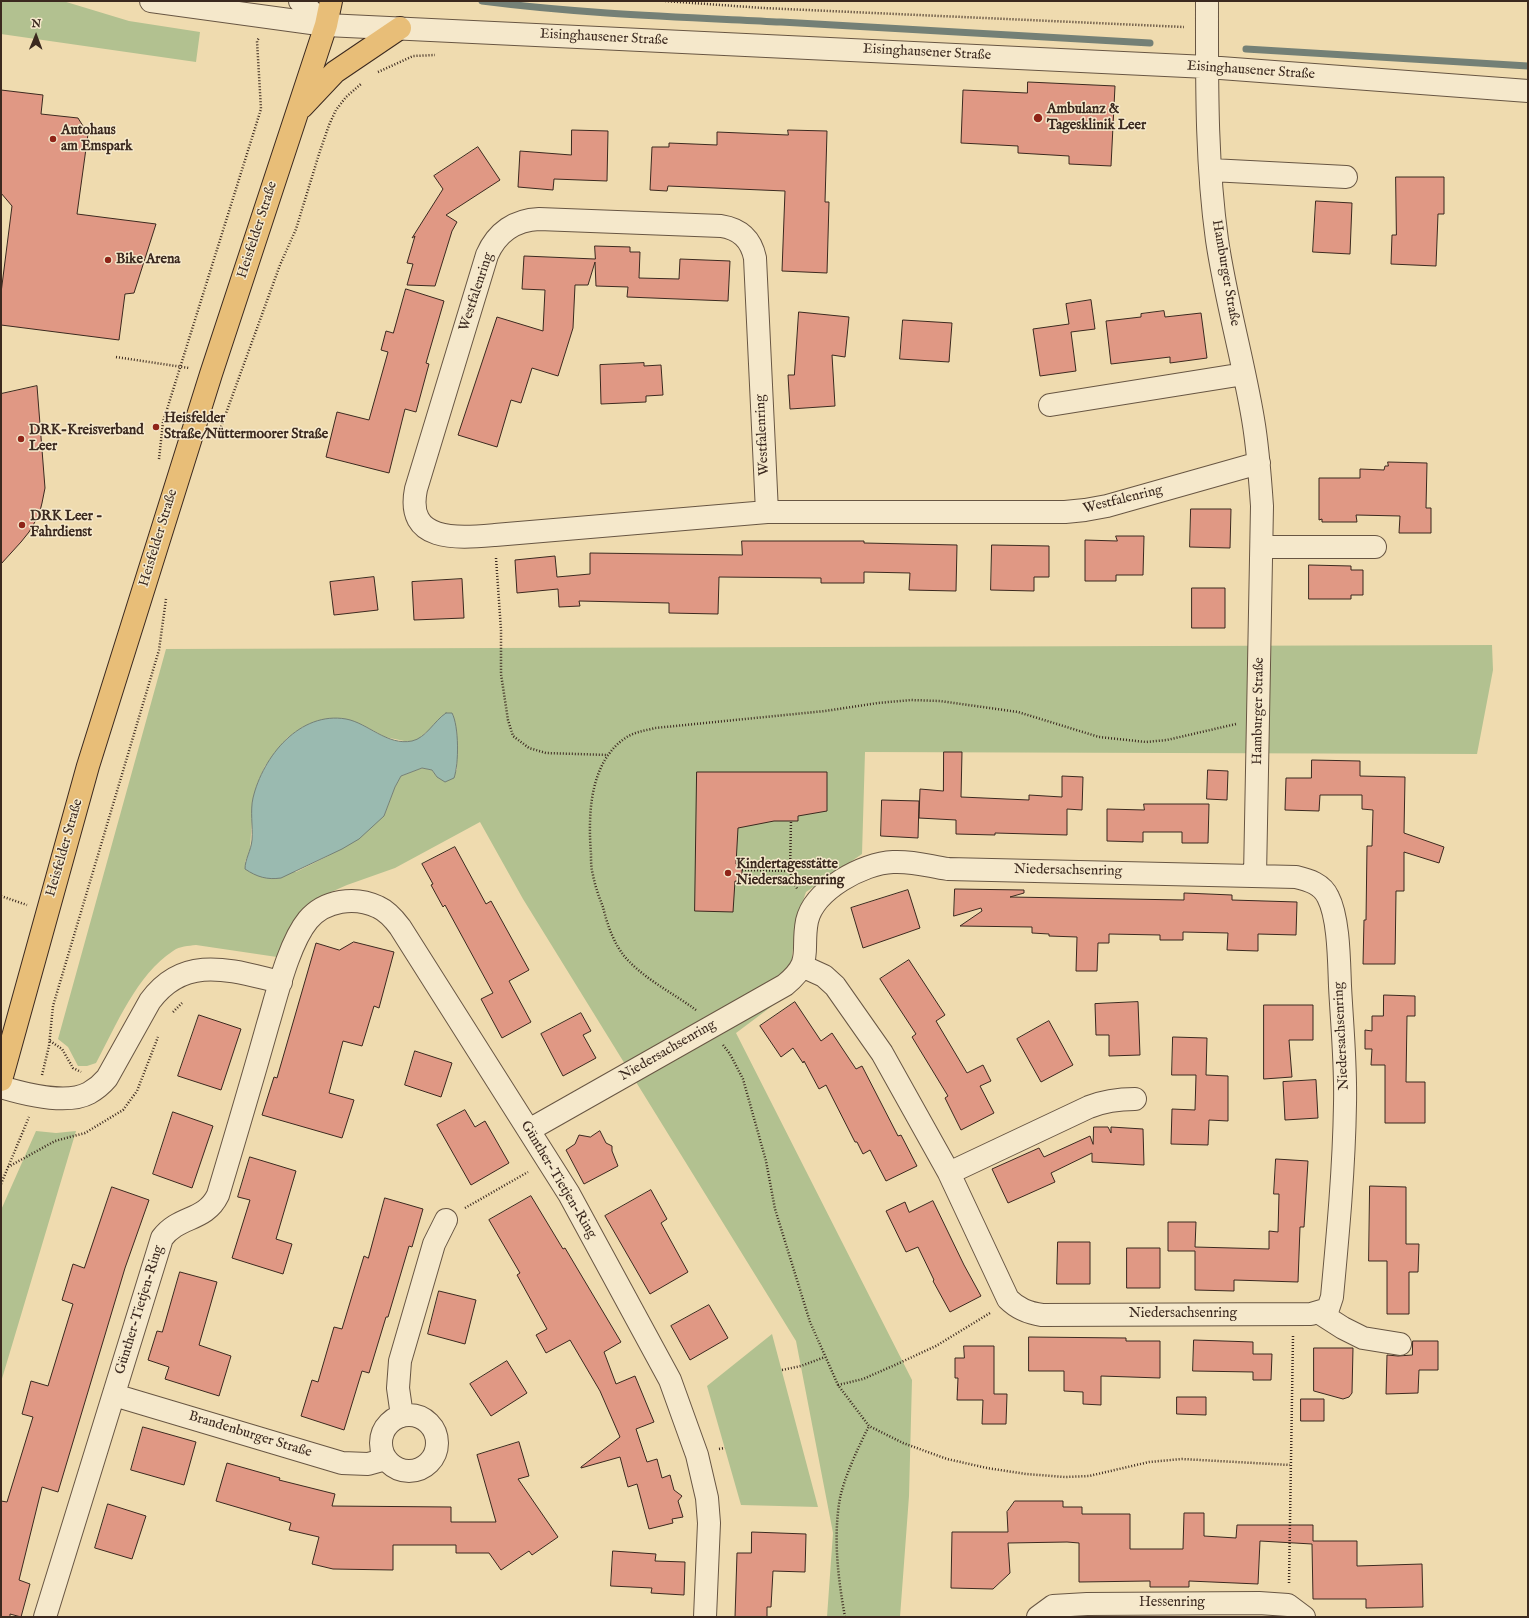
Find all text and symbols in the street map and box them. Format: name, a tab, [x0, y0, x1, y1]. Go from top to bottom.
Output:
north arrow	[16, 16, 56, 56]
text: N	[31, 17, 41, 31]
street label: Eisinghausener Straße	[540, 26, 668, 50]
street label: Eisinghausener Straße	[863, 41, 991, 65]
street label: Eisinghausener Straße	[1186, 58, 1316, 84]
place label: Ambulanz & Tagesklinik Leer	[1047, 102, 1146, 134]
marker: Ambulanz & Tagesklinik Leer	[1032, 112, 1044, 124]
place label: Autohaus am Emspark	[61, 123, 133, 156]
marker: Autohaus am Emspark	[48, 134, 58, 144]
street label: Heisfelder Straße	[234, 179, 282, 281]
street label: Hamburger Straße	[1207, 219, 1243, 327]
street label: Westfalenring	[456, 251, 498, 333]
place label: Bike Arena	[116, 252, 180, 268]
marker: Bike Arena	[103, 255, 113, 265]
street label: Westfalenring	[752, 394, 774, 476]
place label: Heisfelder Straße/Nüttermoorer Straße	[164, 411, 328, 444]
marker: Heisfelder Straße/Nüttermoorer Straße	[151, 422, 161, 432]
place label: DRK-Kreisverband Leer	[29, 423, 144, 456]
marker: DRK-Kreisverband Leer	[16, 434, 26, 444]
street label: Westfalenring	[1081, 482, 1165, 518]
street label: Heisfelder Straße	[136, 487, 182, 589]
place label: DRK Leer - Fahrdienst	[30, 509, 102, 542]
marker: DRK Leer - Fahrdienst	[17, 520, 27, 530]
street label: Hamburger Straße	[1250, 657, 1268, 765]
street label: Heisfelder Straße	[43, 797, 87, 899]
place label: Kindertagesstätte Niedersachsenring	[736, 857, 844, 890]
street label: Niedersachsenring	[1014, 862, 1122, 880]
marker: Kindertagesstätte Niedersachsenring	[723, 868, 733, 878]
street label: Niedersachsenring	[1331, 981, 1353, 1091]
street label: Niedersachsenring	[617, 1017, 719, 1085]
street label: Günther-Tietjen-Ring	[516, 1118, 600, 1242]
street label: Günther-Tietjen-Ring	[112, 1243, 168, 1377]
street label: Niedersachsenring	[1129, 1306, 1237, 1322]
street label: Brandenburger Straße	[186, 1408, 314, 1462]
street label: Hessenring	[1139, 1595, 1205, 1611]

